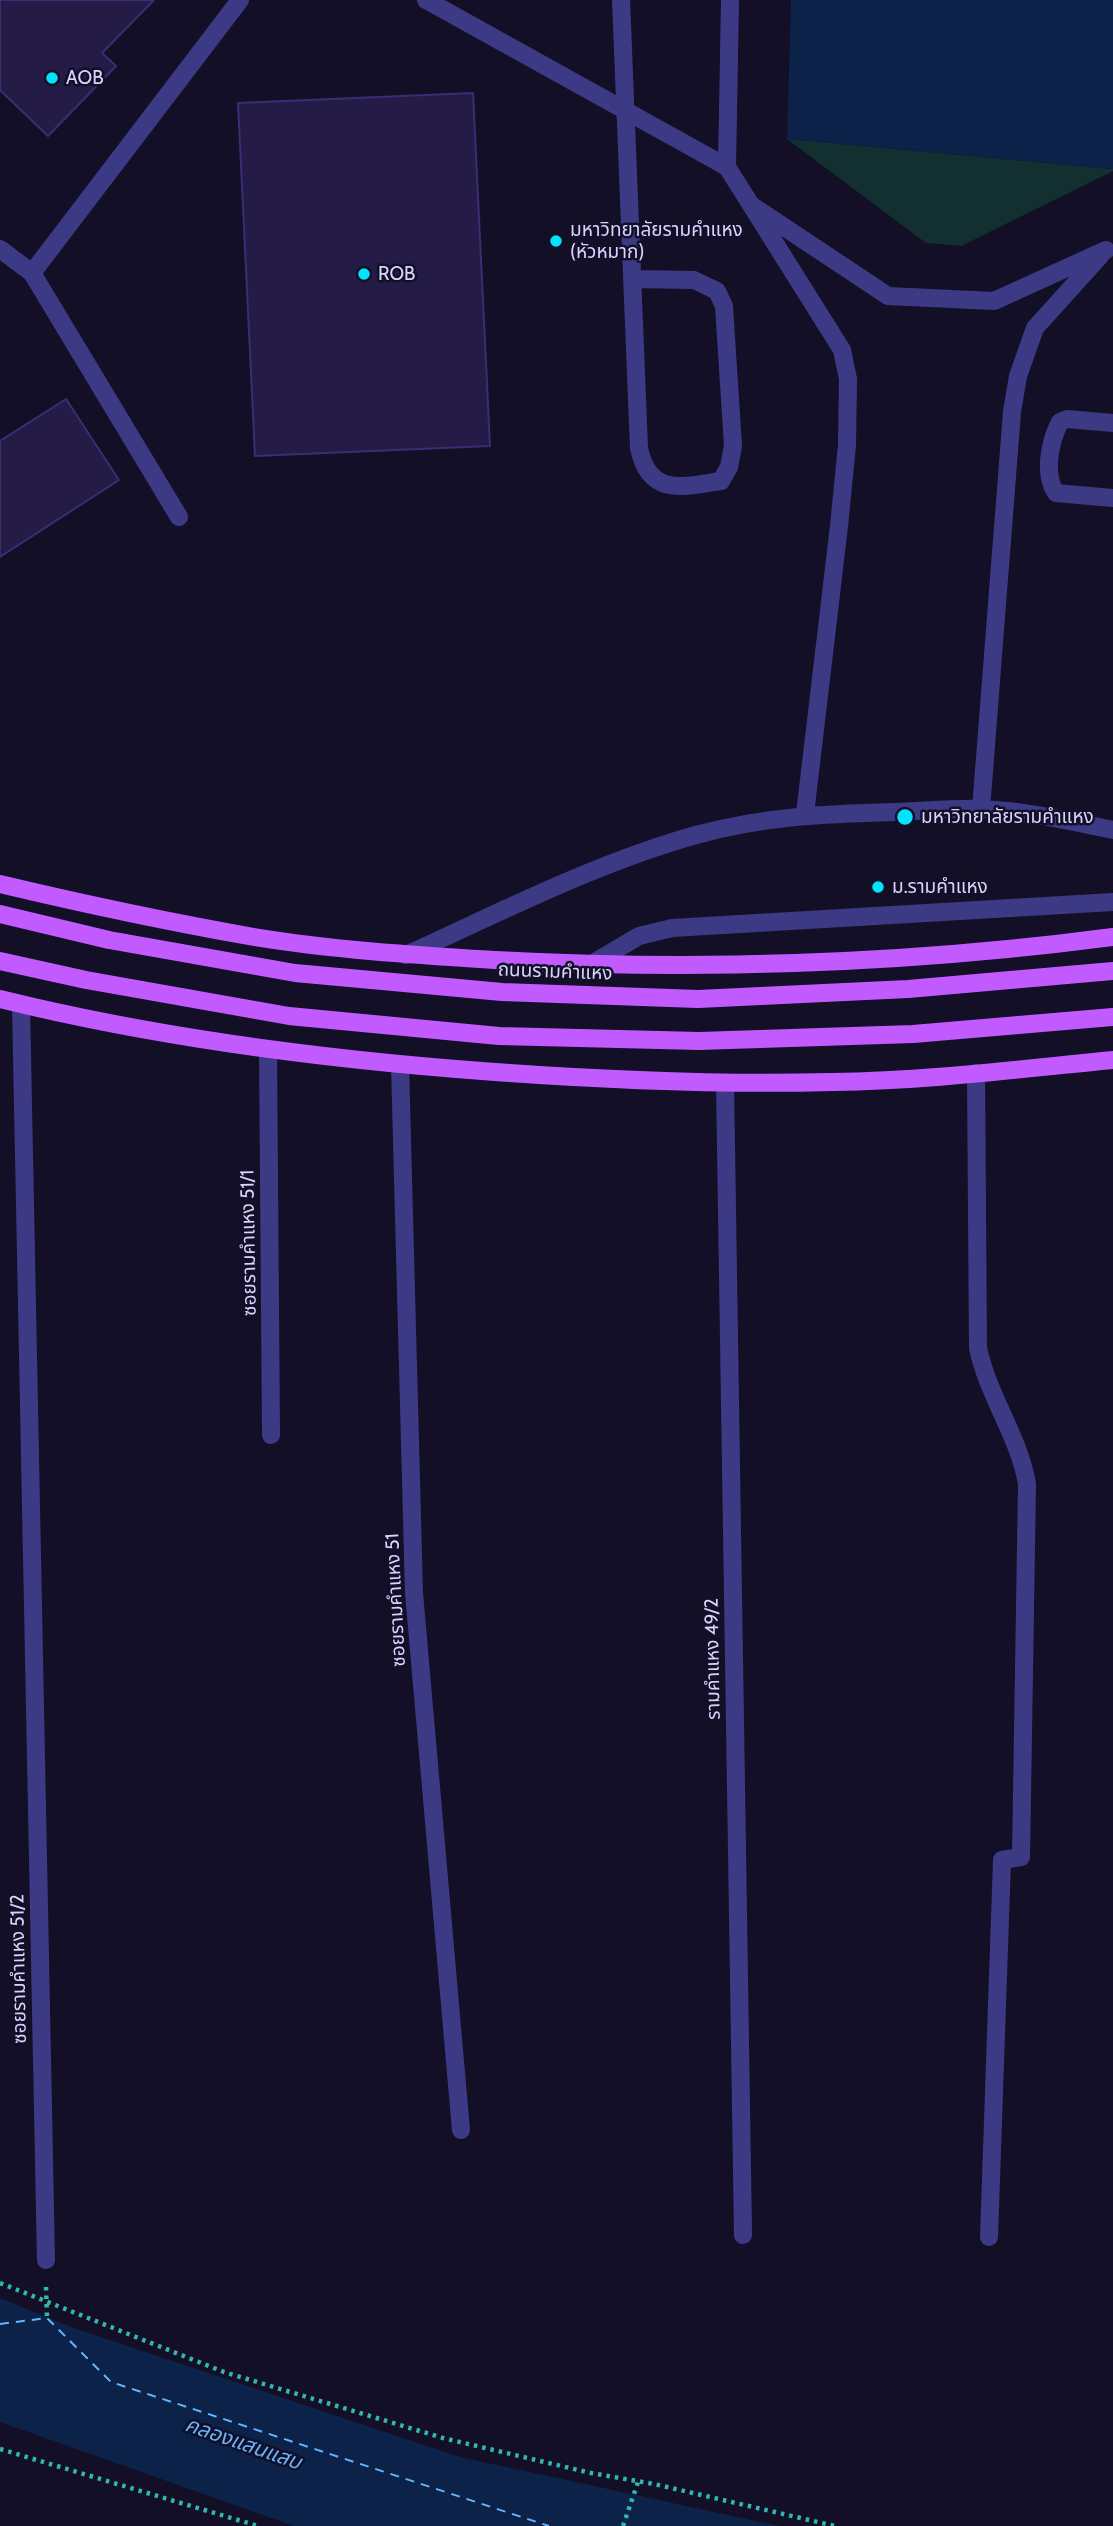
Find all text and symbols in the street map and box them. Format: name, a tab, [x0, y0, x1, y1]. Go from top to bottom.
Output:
place label: AOB	[66, 67, 103, 89]
marker: AOB	[44, 70, 60, 86]
place label: มหาวิทยาลัยรามคำแหง (หัวหมาก)	[570, 219, 743, 263]
marker: มหาวิทยาลัยรามคำแหง (หัวหมาก)	[548, 233, 564, 249]
place label: ROB	[378, 263, 415, 285]
marker: ROB	[356, 266, 372, 282]
place label: มหาวิทยาลัยรามคำแหง	[921, 806, 1094, 828]
marker: มหาวิทยาลัยรามคำแหง	[895, 807, 915, 827]
place label: ม.รามคำแหง	[892, 876, 988, 898]
marker: ม.รามคำแหง	[870, 879, 886, 895]
street label: ถนนรามคำแหง	[497, 959, 613, 985]
street label: ซอยรามคำแหง 51/1	[236, 1170, 262, 1316]
street label: ซอยรามคำแหง 51	[381, 1533, 411, 1667]
street label: รามคำแหง 49/2	[701, 1598, 725, 1720]
street label: ซอยรามคำแหง 51/2	[6, 1894, 32, 2044]
water label: คลองแสนแสบ	[182, 2412, 304, 2476]

